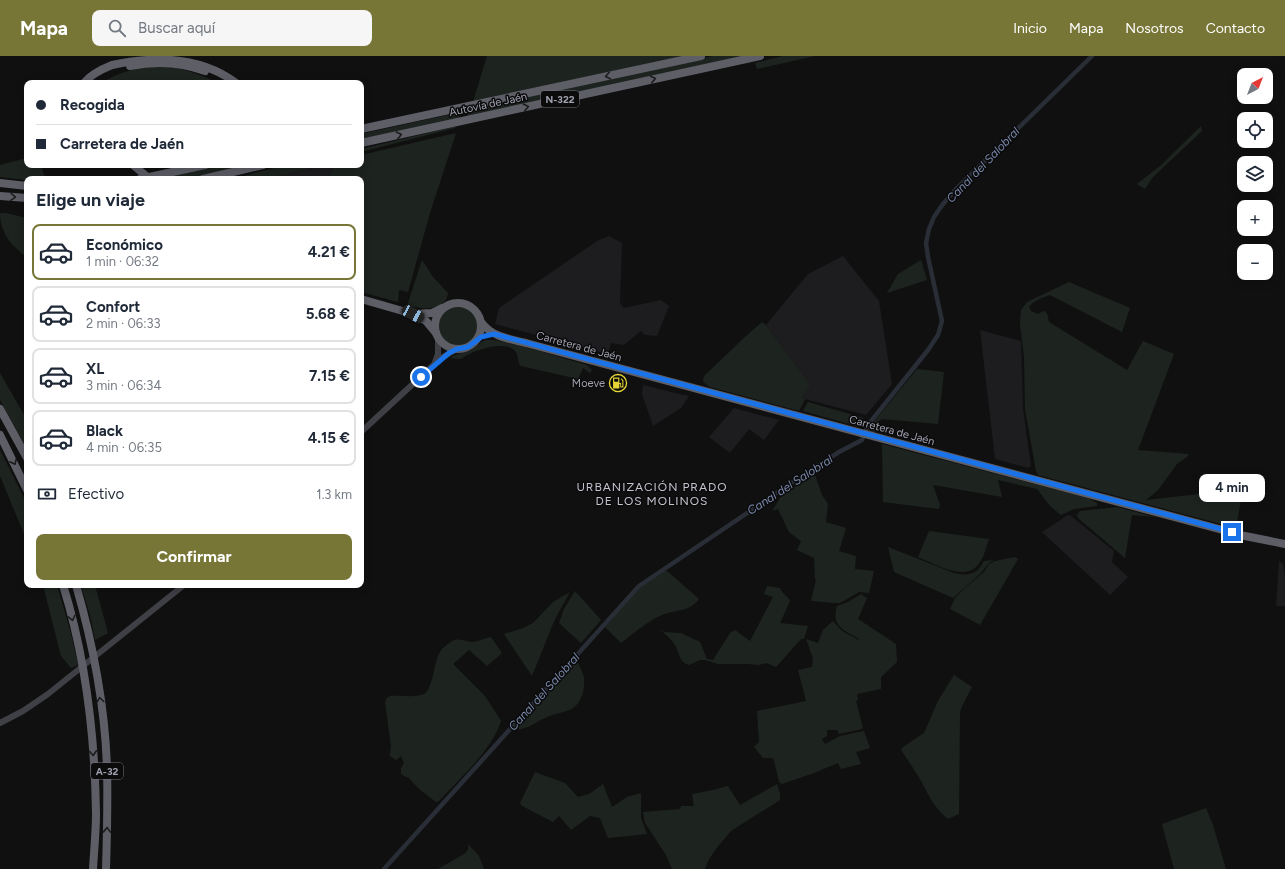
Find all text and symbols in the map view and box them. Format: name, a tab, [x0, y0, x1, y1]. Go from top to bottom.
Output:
search box	[92, 10, 372, 46]
text: Mapa	[20, 17, 68, 40]
icon: search	[106, 17, 128, 39]
text: Buscar aquí	[138, 19, 215, 37]
text: Inicio	[1013, 20, 1047, 37]
text: Mapa	[1069, 20, 1103, 37]
text: Nosotros	[1125, 20, 1184, 37]
text: Contacto	[1206, 20, 1265, 37]
north arrow	[1237, 68, 1273, 104]
map controls	[1237, 68, 1273, 280]
one-way arrow	[605, 71, 611, 79]
one-way arrow	[650, 76, 656, 84]
street label: Autovía de Jaén	[448, 90, 528, 119]
road number: N-322	[541, 91, 579, 107]
text: Recogida	[60, 96, 125, 114]
one-way arrow	[523, 103, 529, 111]
button: locate	[1237, 112, 1273, 148]
water label: Canal del Salobral	[944, 124, 1023, 206]
one-way arrow	[396, 131, 402, 139]
text: Carretera de Jaén	[60, 135, 184, 153]
button: layers	[1237, 156, 1273, 192]
text: Elige un viaje	[36, 189, 145, 211]
one-way arrow	[10, 193, 16, 202]
button: +	[1237, 200, 1273, 236]
icon: car	[38, 234, 74, 270]
text: Económico	[86, 236, 163, 254]
text: 4.21 €	[308, 243, 350, 261]
button: −	[1237, 244, 1273, 280]
text: 1 min · 06:32	[86, 254, 159, 269]
icon: car	[38, 296, 74, 332]
text: Confort	[86, 298, 140, 316]
car	[400, 303, 426, 325]
text: 5.68 €	[306, 305, 350, 323]
text: 2 min · 06:33	[86, 316, 161, 331]
street label: Carretera de Jaén	[535, 329, 623, 364]
icon: car	[38, 358, 74, 394]
text: XL	[86, 360, 104, 378]
text: 7.15 €	[309, 367, 350, 385]
route start	[412, 368, 430, 386]
fuel station icon: Moeve	[608, 373, 628, 393]
place label: Moeve	[572, 377, 605, 390]
text: 3 min · 06:34	[86, 378, 161, 393]
street label: Carretera de Jaén	[848, 413, 936, 448]
icon: car	[38, 420, 74, 456]
text: Black	[86, 422, 123, 440]
text: 4.15 €	[308, 429, 350, 447]
text: 4 min · 06:35	[86, 440, 162, 455]
water label: Canal del Salobral	[745, 452, 836, 518]
one-way arrow	[9, 458, 17, 465]
callout: 4 min	[1199, 474, 1265, 502]
district label: URBANIZACIÓN PRADO DE LOS MOLINOS	[576, 480, 728, 508]
text: 4 min	[1215, 480, 1249, 495]
icon: cash	[36, 483, 58, 505]
text: Efectivo	[68, 485, 124, 503]
text: 1.3 km	[316, 487, 352, 502]
route end	[1223, 523, 1241, 541]
button: Confirmar	[36, 534, 352, 580]
one-way arrow	[67, 614, 76, 621]
water label: Canal del Salobral	[506, 650, 583, 734]
one-way arrow	[96, 697, 105, 703]
one-way arrow	[88, 750, 97, 756]
road number: A-32	[91, 763, 123, 779]
one-way arrow	[103, 827, 111, 833]

